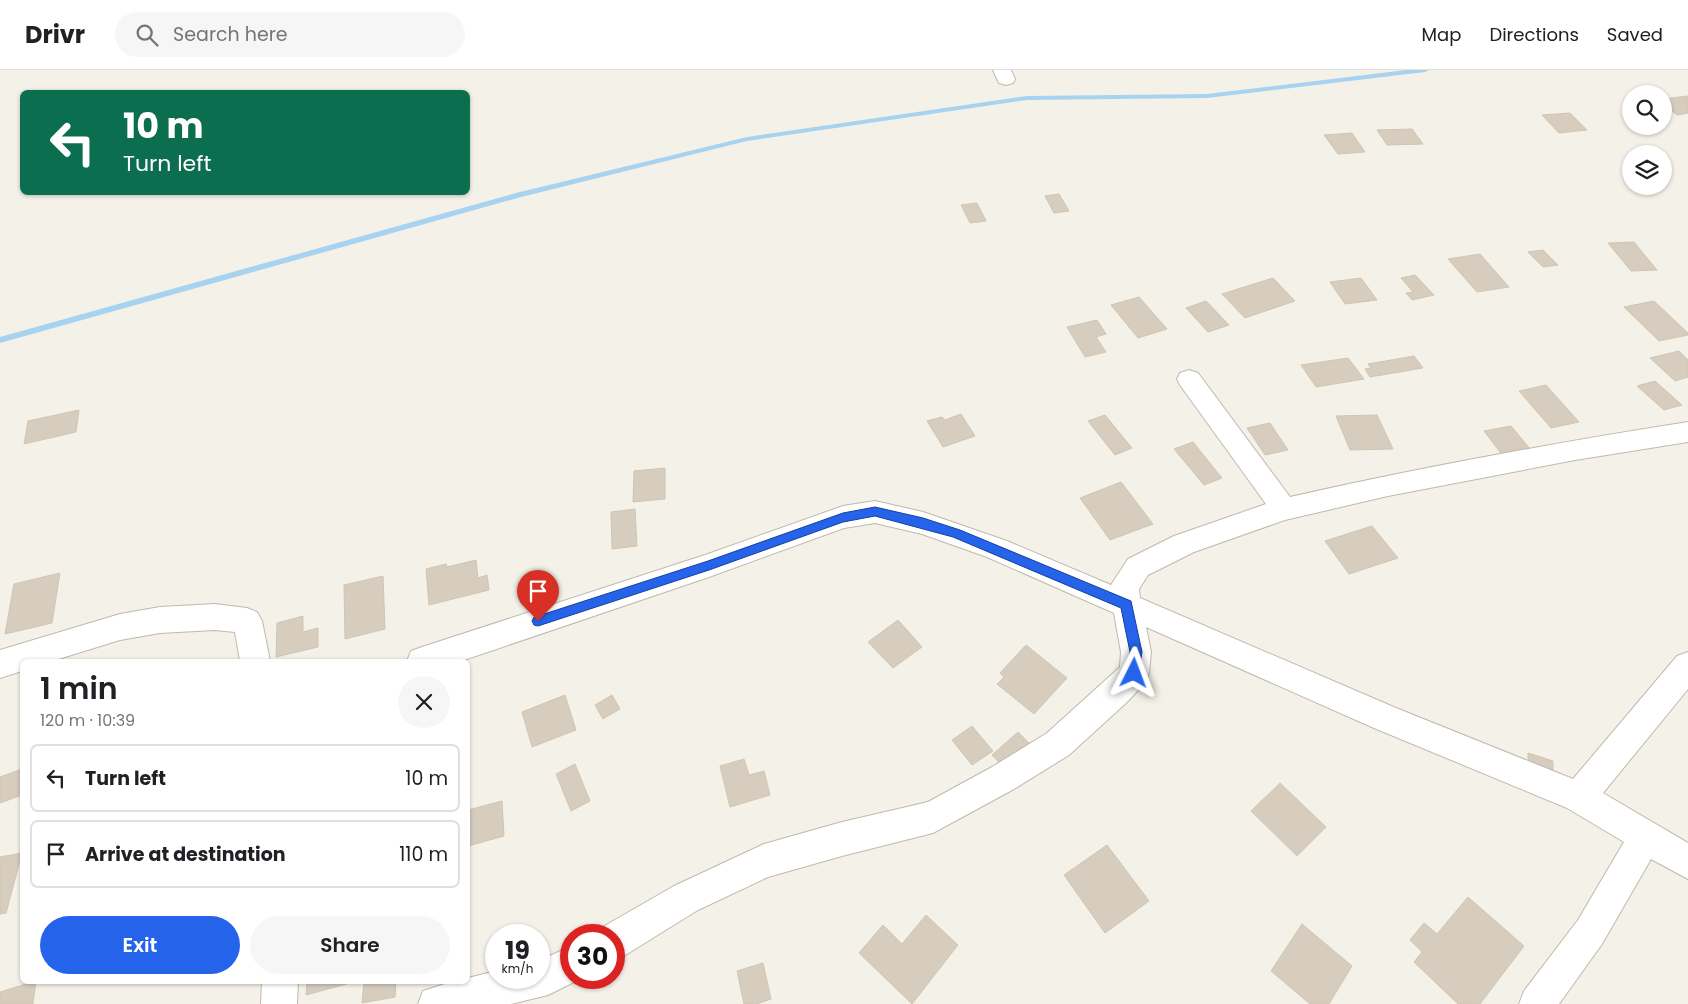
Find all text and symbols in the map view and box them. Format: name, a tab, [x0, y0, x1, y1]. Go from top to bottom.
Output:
search box	[115, 12, 465, 57]
text: Drivr	[25, 18, 85, 51]
icon: search	[133, 21, 161, 49]
text: Search here	[173, 21, 288, 48]
text: Map	[1422, 22, 1461, 47]
text: Directions	[1489, 22, 1579, 47]
text: Saved	[1607, 22, 1663, 47]
map controls	[1622, 85, 1672, 195]
button: search	[1622, 85, 1672, 135]
text: 10 m	[123, 101, 203, 150]
icon: left	[40, 110, 105, 175]
button: layers	[1622, 145, 1672, 195]
text: Turn left	[123, 148, 211, 179]
pin	[517, 570, 559, 621]
icon: arrive	[524, 577, 552, 605]
position arrow	[1107, 646, 1159, 698]
text: 1 min	[40, 667, 118, 710]
button: close	[398, 676, 450, 728]
text: 120 m · 10:39	[40, 709, 135, 732]
icon: left	[42, 764, 70, 792]
text: Turn left	[85, 765, 166, 792]
text: 10 m	[405, 765, 448, 792]
icon: arrive	[42, 840, 70, 868]
text: Arrive at destination	[85, 841, 286, 868]
text: 110 m	[399, 841, 448, 868]
button: Exit	[40, 916, 240, 974]
button: Share	[250, 916, 450, 974]
speed limit sign: 30	[560, 924, 625, 989]
text: 19	[505, 933, 530, 968]
text: km/h	[502, 960, 533, 977]

